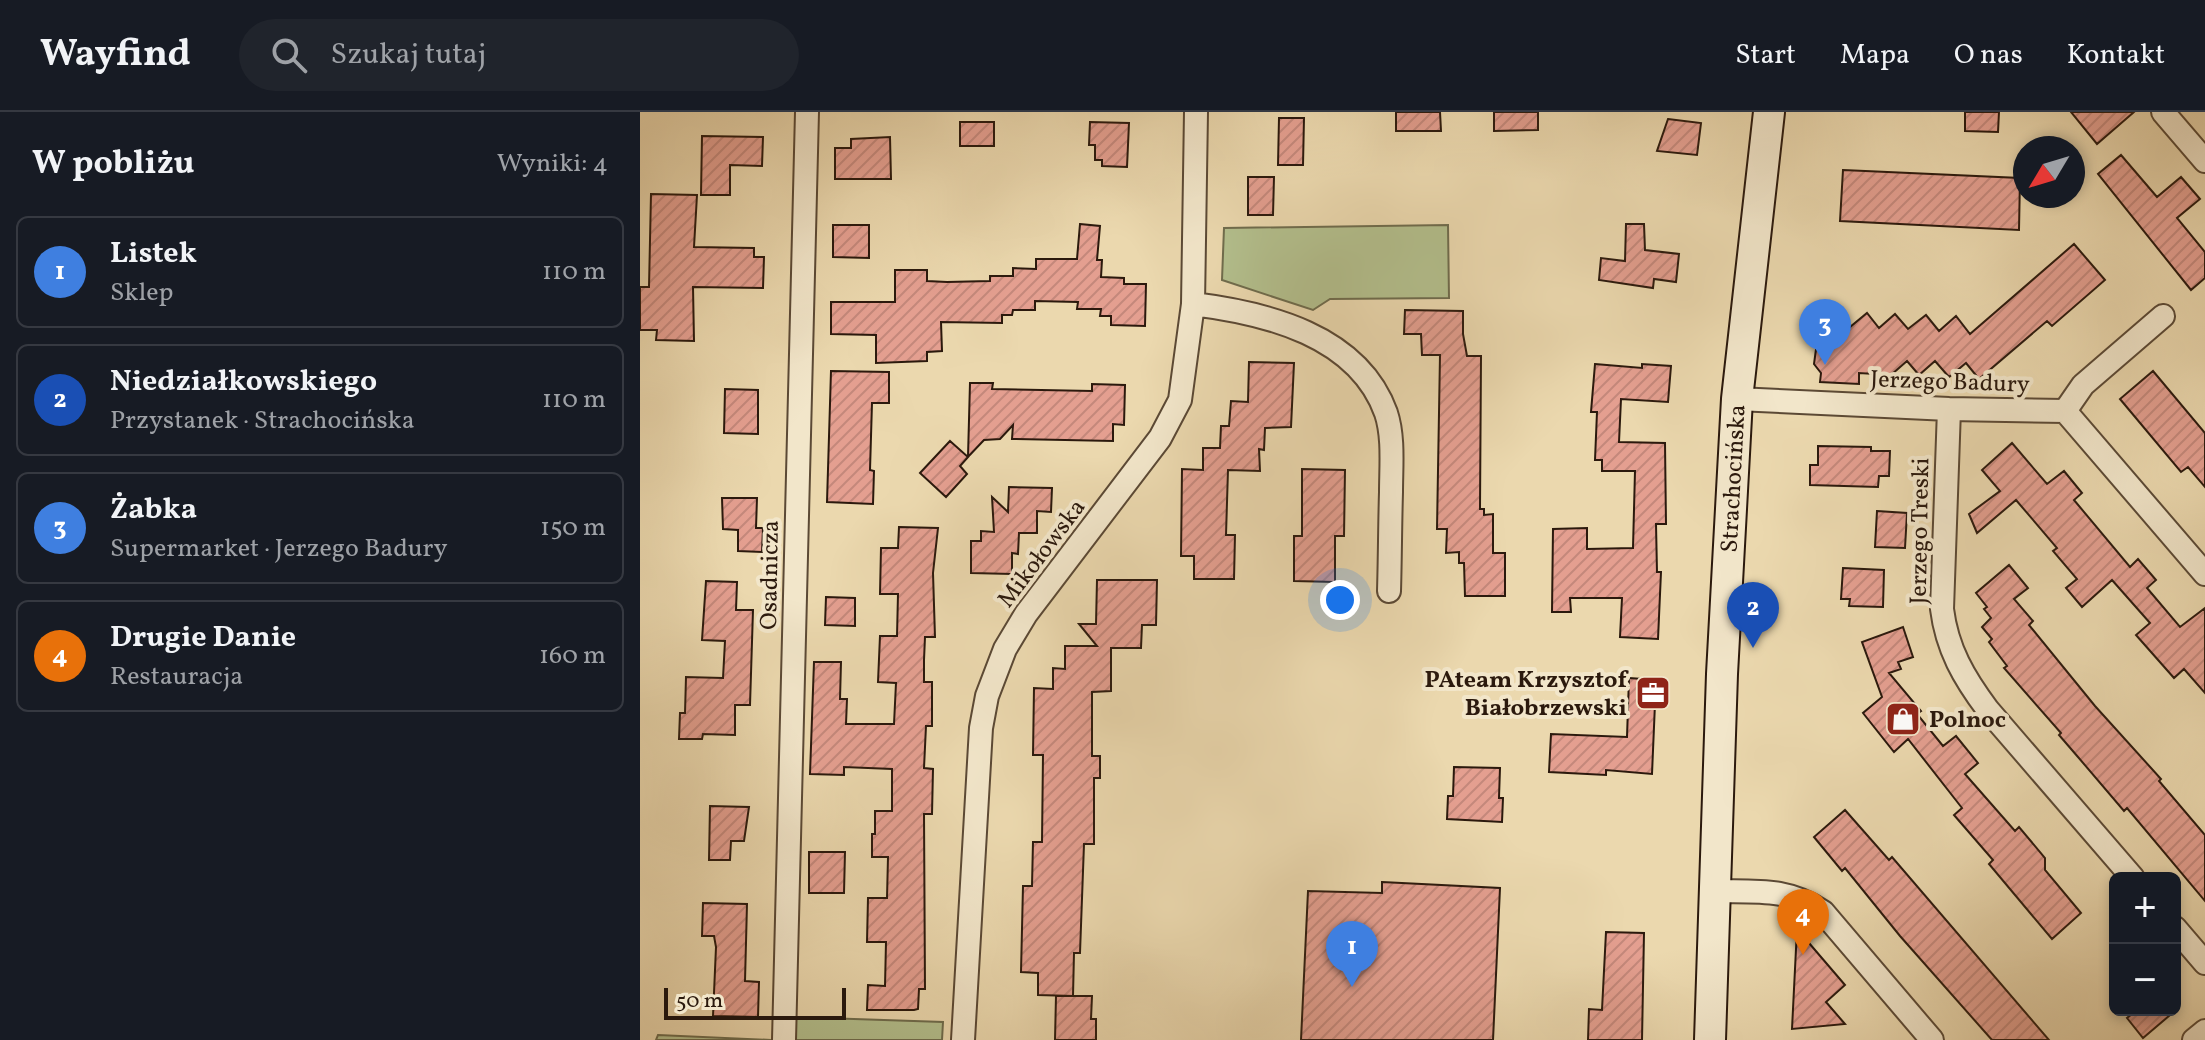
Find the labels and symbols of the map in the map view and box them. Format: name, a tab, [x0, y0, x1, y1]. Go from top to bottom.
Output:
north arrow	[2013, 136, 2085, 208]
pin: 3	[1799, 299, 1851, 365]
street label: Jerzego Badury	[1870, 363, 2030, 403]
street label: Strachocińska	[1714, 403, 1756, 554]
street label: Jerzego Treski	[1903, 457, 1939, 605]
street label: Mikołowska	[990, 493, 1095, 616]
street label: Osadnicza	[753, 520, 789, 630]
your location	[1320, 580, 1360, 620]
pin: 2	[1727, 582, 1779, 648]
place label: PAteam Krzysztof Białobrzewski	[1425, 664, 1630, 726]
office icon: PAteam Krzysztof Białobrzewski	[1634, 674, 1672, 712]
shop icon: Polnoc	[1884, 700, 1922, 738]
place label: Polnoc	[1929, 704, 2006, 738]
pin: 4	[1777, 889, 1829, 955]
pin: 1	[1326, 921, 1378, 987]
scale bar	[664, 984, 846, 1020]

